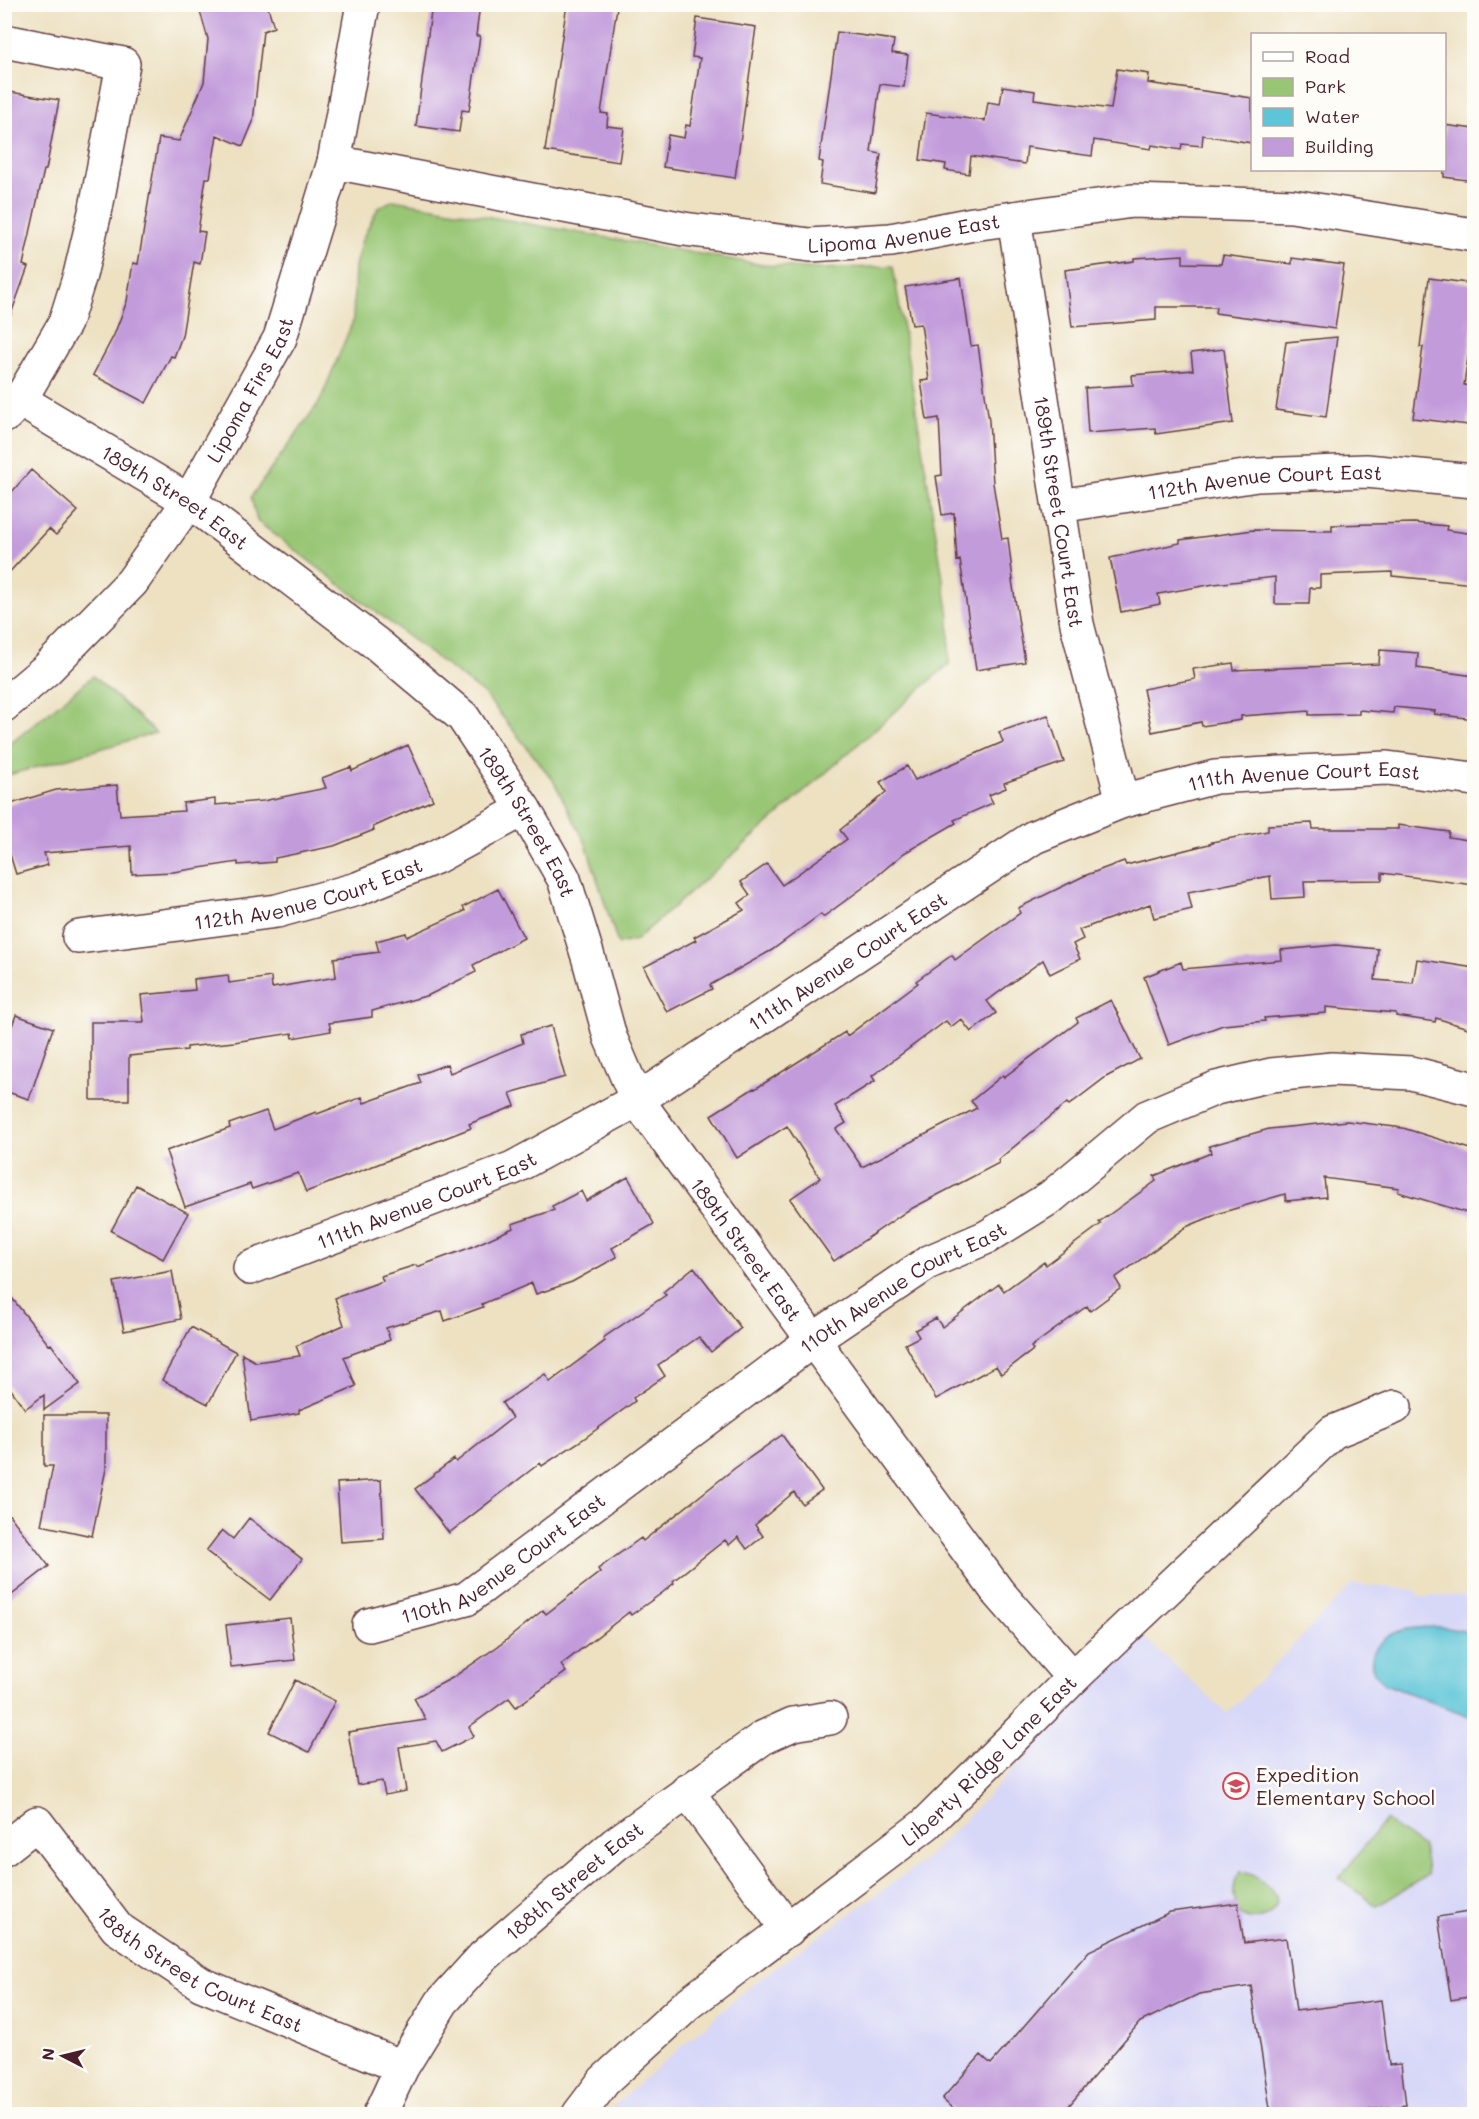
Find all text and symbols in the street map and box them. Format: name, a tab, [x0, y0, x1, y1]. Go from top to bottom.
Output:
legend	[1251, 33, 1446, 171]
text: Road	[1305, 44, 1350, 68]
text: Park	[1305, 74, 1346, 98]
text: Water	[1305, 104, 1360, 128]
text: Building	[1305, 134, 1373, 158]
street label: Lipoma Avenue East	[807, 207, 1001, 258]
street label: Lipoma Firs East	[200, 314, 299, 467]
street label: 189th Street Court East	[1029, 394, 1090, 629]
street label: 189th Street East	[97, 439, 254, 555]
street label: 112th Avenue Court East	[1146, 458, 1384, 505]
street label: 189th Street East	[473, 741, 582, 900]
street label: 111th Avenue Court East	[1185, 755, 1422, 797]
street label: 112th Avenue Court East	[192, 851, 426, 935]
street label: 111th Avenue Court East	[743, 885, 952, 1036]
street label: 111th Avenue Court East	[313, 1145, 541, 1255]
street label: 189th Street East	[685, 1172, 808, 1326]
street label: 110th Avenue Court East	[794, 1215, 1011, 1359]
street label: 110th Avenue Court East	[398, 1487, 610, 1629]
street label: Liberty Ridge Lane East	[896, 1669, 1082, 1851]
place label: Expedition Elementary School	[1256, 1761, 1435, 1810]
school or university icon: Expedition Elementary School	[1221, 1771, 1251, 1801]
street label: 188th Street East	[499, 1815, 648, 1946]
street label: 188th Street Court East	[92, 1901, 307, 2038]
north arrow	[33, 2026, 93, 2086]
text: N	[36, 2047, 59, 2061]

